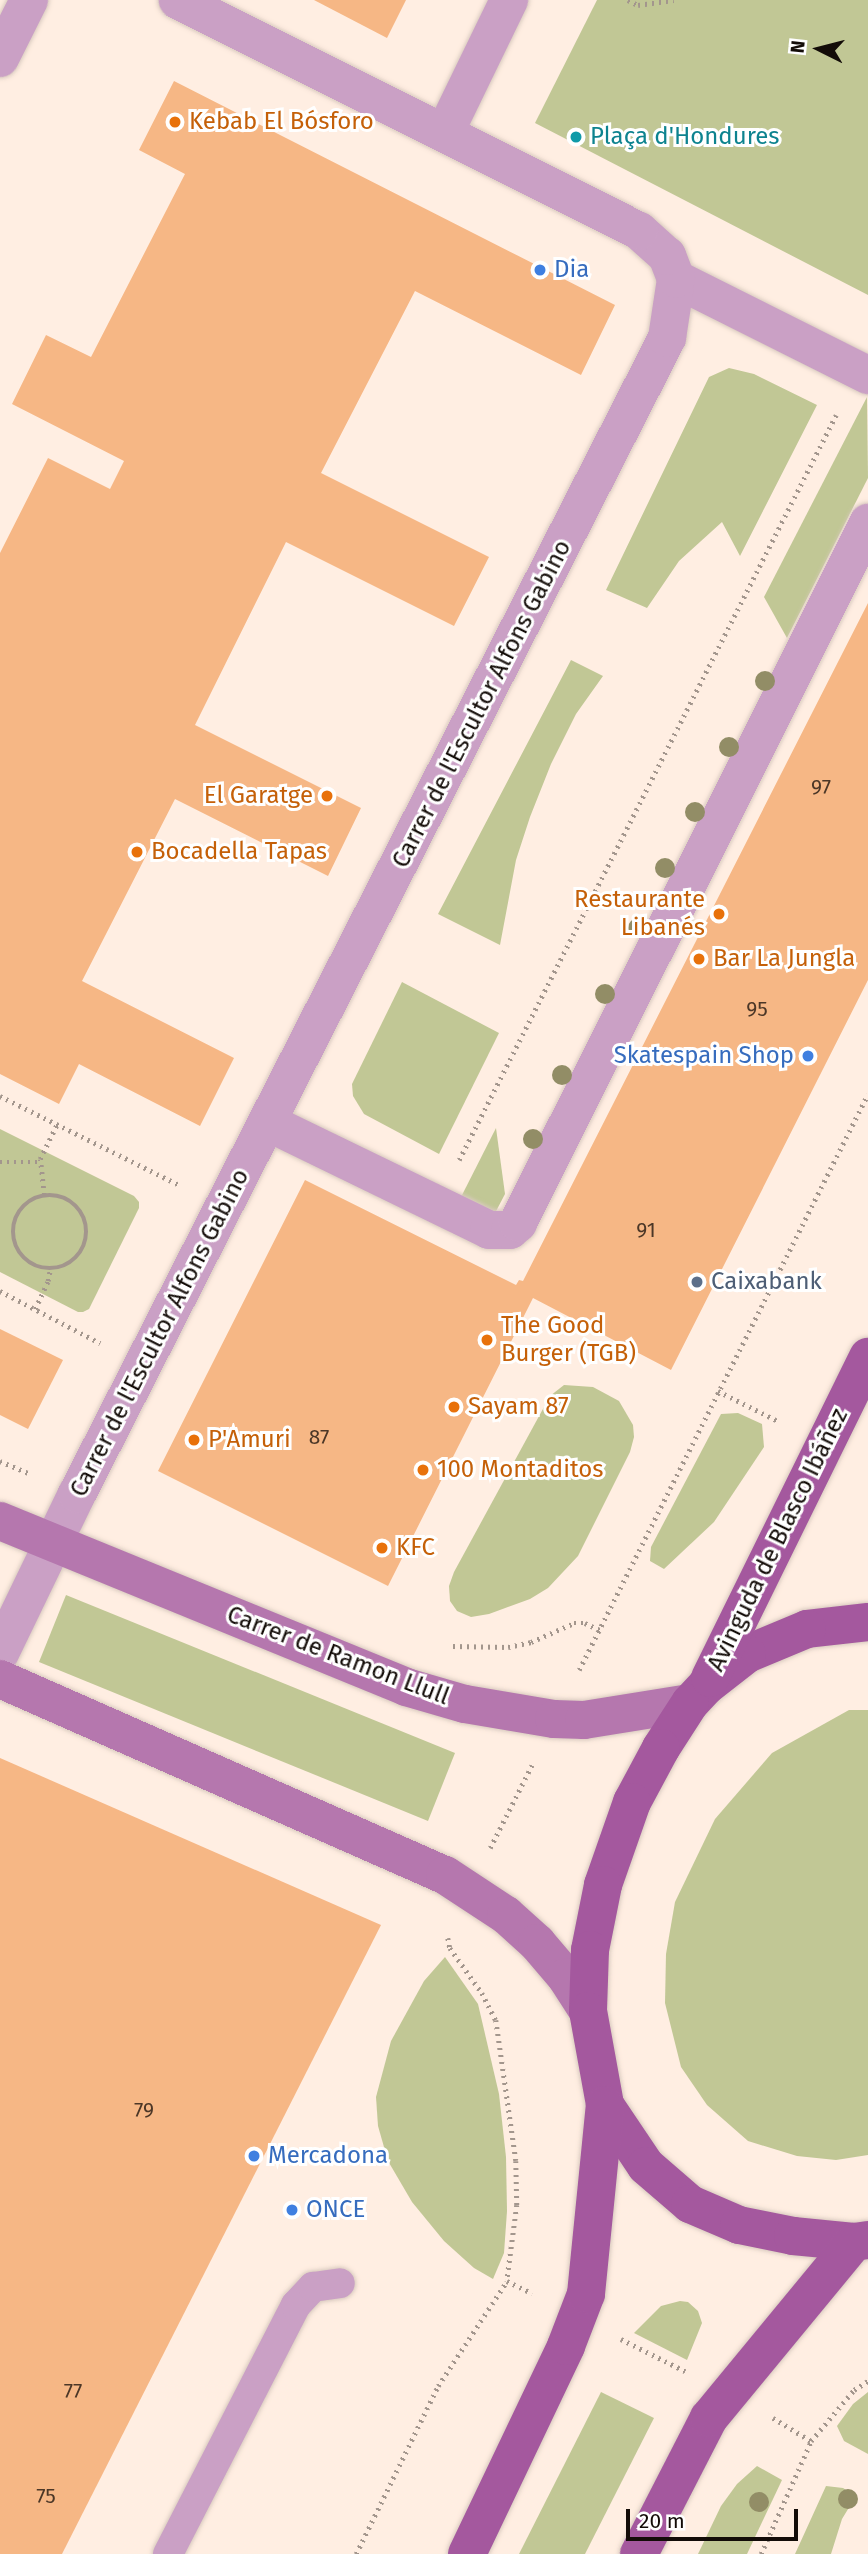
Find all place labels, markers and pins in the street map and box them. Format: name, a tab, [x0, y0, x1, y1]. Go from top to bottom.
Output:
place label: Kebab El Bósforo	[189, 108, 374, 136]
marker: Kebab El Bósforo	[167, 114, 183, 130]
place label: Plaça d'Hondures	[590, 123, 779, 151]
marker: Plaça d'Hondures	[568, 129, 584, 145]
place label: Dia	[554, 256, 589, 284]
marker: Dia	[532, 262, 548, 278]
place label: El Garatge	[204, 782, 313, 810]
marker: El Garatge	[319, 788, 335, 804]
place label: Bocadella Tapas	[151, 838, 327, 866]
marker: Bocadella Tapas	[129, 844, 145, 860]
place label: Restaurante Libanés	[574, 886, 705, 942]
marker: Restaurante Libanés	[711, 906, 727, 922]
place label: Bar La Jungla	[713, 945, 855, 973]
marker: Bar La Jungla	[691, 951, 707, 967]
place label: Skatespain Shop	[614, 1042, 794, 1070]
marker: Skatespain Shop	[800, 1048, 816, 1064]
place label: Caixabank	[711, 1268, 822, 1296]
marker: Caixabank	[689, 1274, 705, 1290]
place label: The Good Burger (TGB)	[501, 1312, 636, 1368]
marker: The Good Burger (TGB)	[479, 1332, 495, 1348]
place label: Sayam 87	[468, 1393, 569, 1421]
marker: Sayam 87	[446, 1399, 462, 1415]
place label: P'Amuri	[208, 1426, 291, 1454]
marker: P'Amuri	[186, 1432, 202, 1448]
place label: 100 Montaditos	[437, 1456, 603, 1484]
marker: 100 Montaditos	[415, 1462, 431, 1478]
place label: KFC	[396, 1534, 435, 1562]
marker: KFC	[374, 1540, 390, 1556]
place label: Mercadona	[268, 2142, 388, 2170]
marker: Mercadona	[246, 2148, 262, 2164]
place label: ONCE	[306, 2196, 365, 2224]
marker: ONCE	[284, 2202, 300, 2218]

